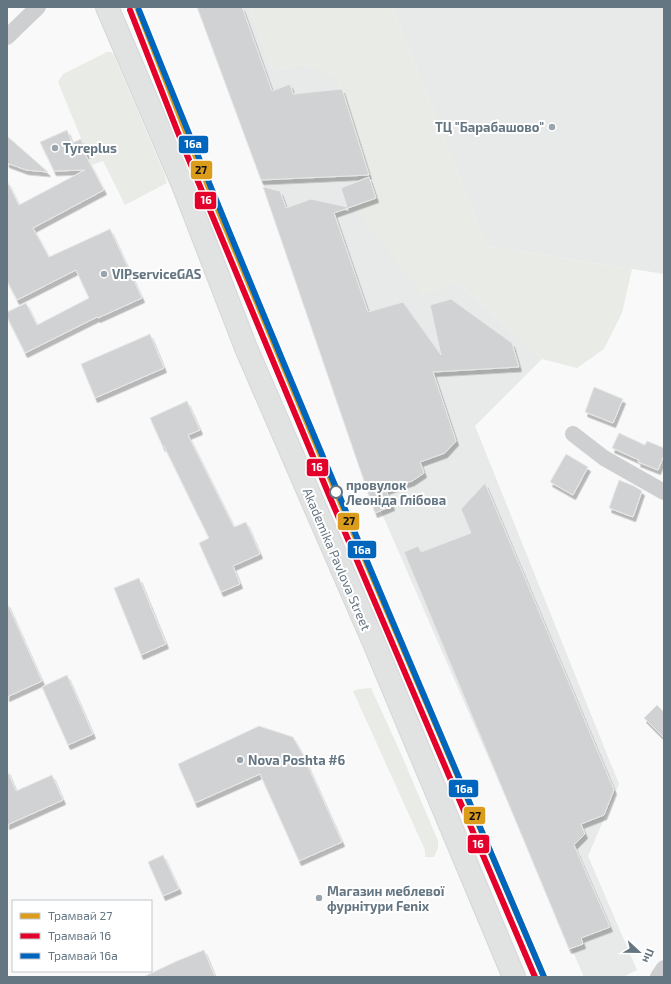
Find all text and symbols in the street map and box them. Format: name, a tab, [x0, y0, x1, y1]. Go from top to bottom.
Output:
place label: ТЦ "Барабашово"	[435, 119, 544, 135]
marker: ТЦ "Барабашово"	[547, 122, 557, 132]
line badge: 16a	[178, 135, 209, 154]
text: 16a	[184, 137, 202, 150]
place label: Tyreplus	[63, 140, 117, 156]
marker: Tyreplus	[50, 143, 60, 153]
line badge: 27	[190, 160, 213, 180]
text: 27	[195, 163, 207, 176]
line badge: 16	[194, 191, 217, 210]
text: 16	[200, 193, 212, 206]
place label: VIPserviceGAS	[112, 266, 202, 282]
marker: VIPserviceGAS	[99, 269, 109, 279]
line badge: 16	[306, 458, 329, 477]
text: 16	[311, 460, 323, 473]
place label: провулок Леоніда Глібова	[346, 477, 446, 508]
street label: Akademika Pavlova Street	[300, 485, 374, 633]
marker: провулок Леоніда Глібова	[329, 485, 343, 499]
line badge: 27	[337, 512, 360, 531]
text: 27	[343, 514, 355, 527]
line badge: 16a	[347, 540, 377, 559]
text: 16a	[353, 543, 371, 556]
place label: Nova Poshta #6	[248, 752, 346, 768]
marker: Nova Poshta #6	[235, 755, 245, 765]
line badge: 16a	[448, 779, 479, 798]
text: 16a	[455, 782, 473, 795]
line badge: 27	[463, 806, 486, 825]
text: 27	[469, 809, 481, 822]
line badge: 16	[467, 834, 490, 854]
text: 16	[472, 837, 484, 850]
place label: Магазин меблевої фурнітури Fenix	[327, 883, 445, 914]
marker: Магазин меблевої фурнітури Fenix	[314, 893, 324, 903]
legend	[12, 900, 152, 972]
text: Трамвай 27	[48, 908, 112, 922]
text: Трамвай 16	[48, 928, 111, 942]
north arrow	[619, 932, 659, 972]
text: Пн	[640, 947, 657, 965]
text: Трамвай 16a	[48, 948, 118, 962]

